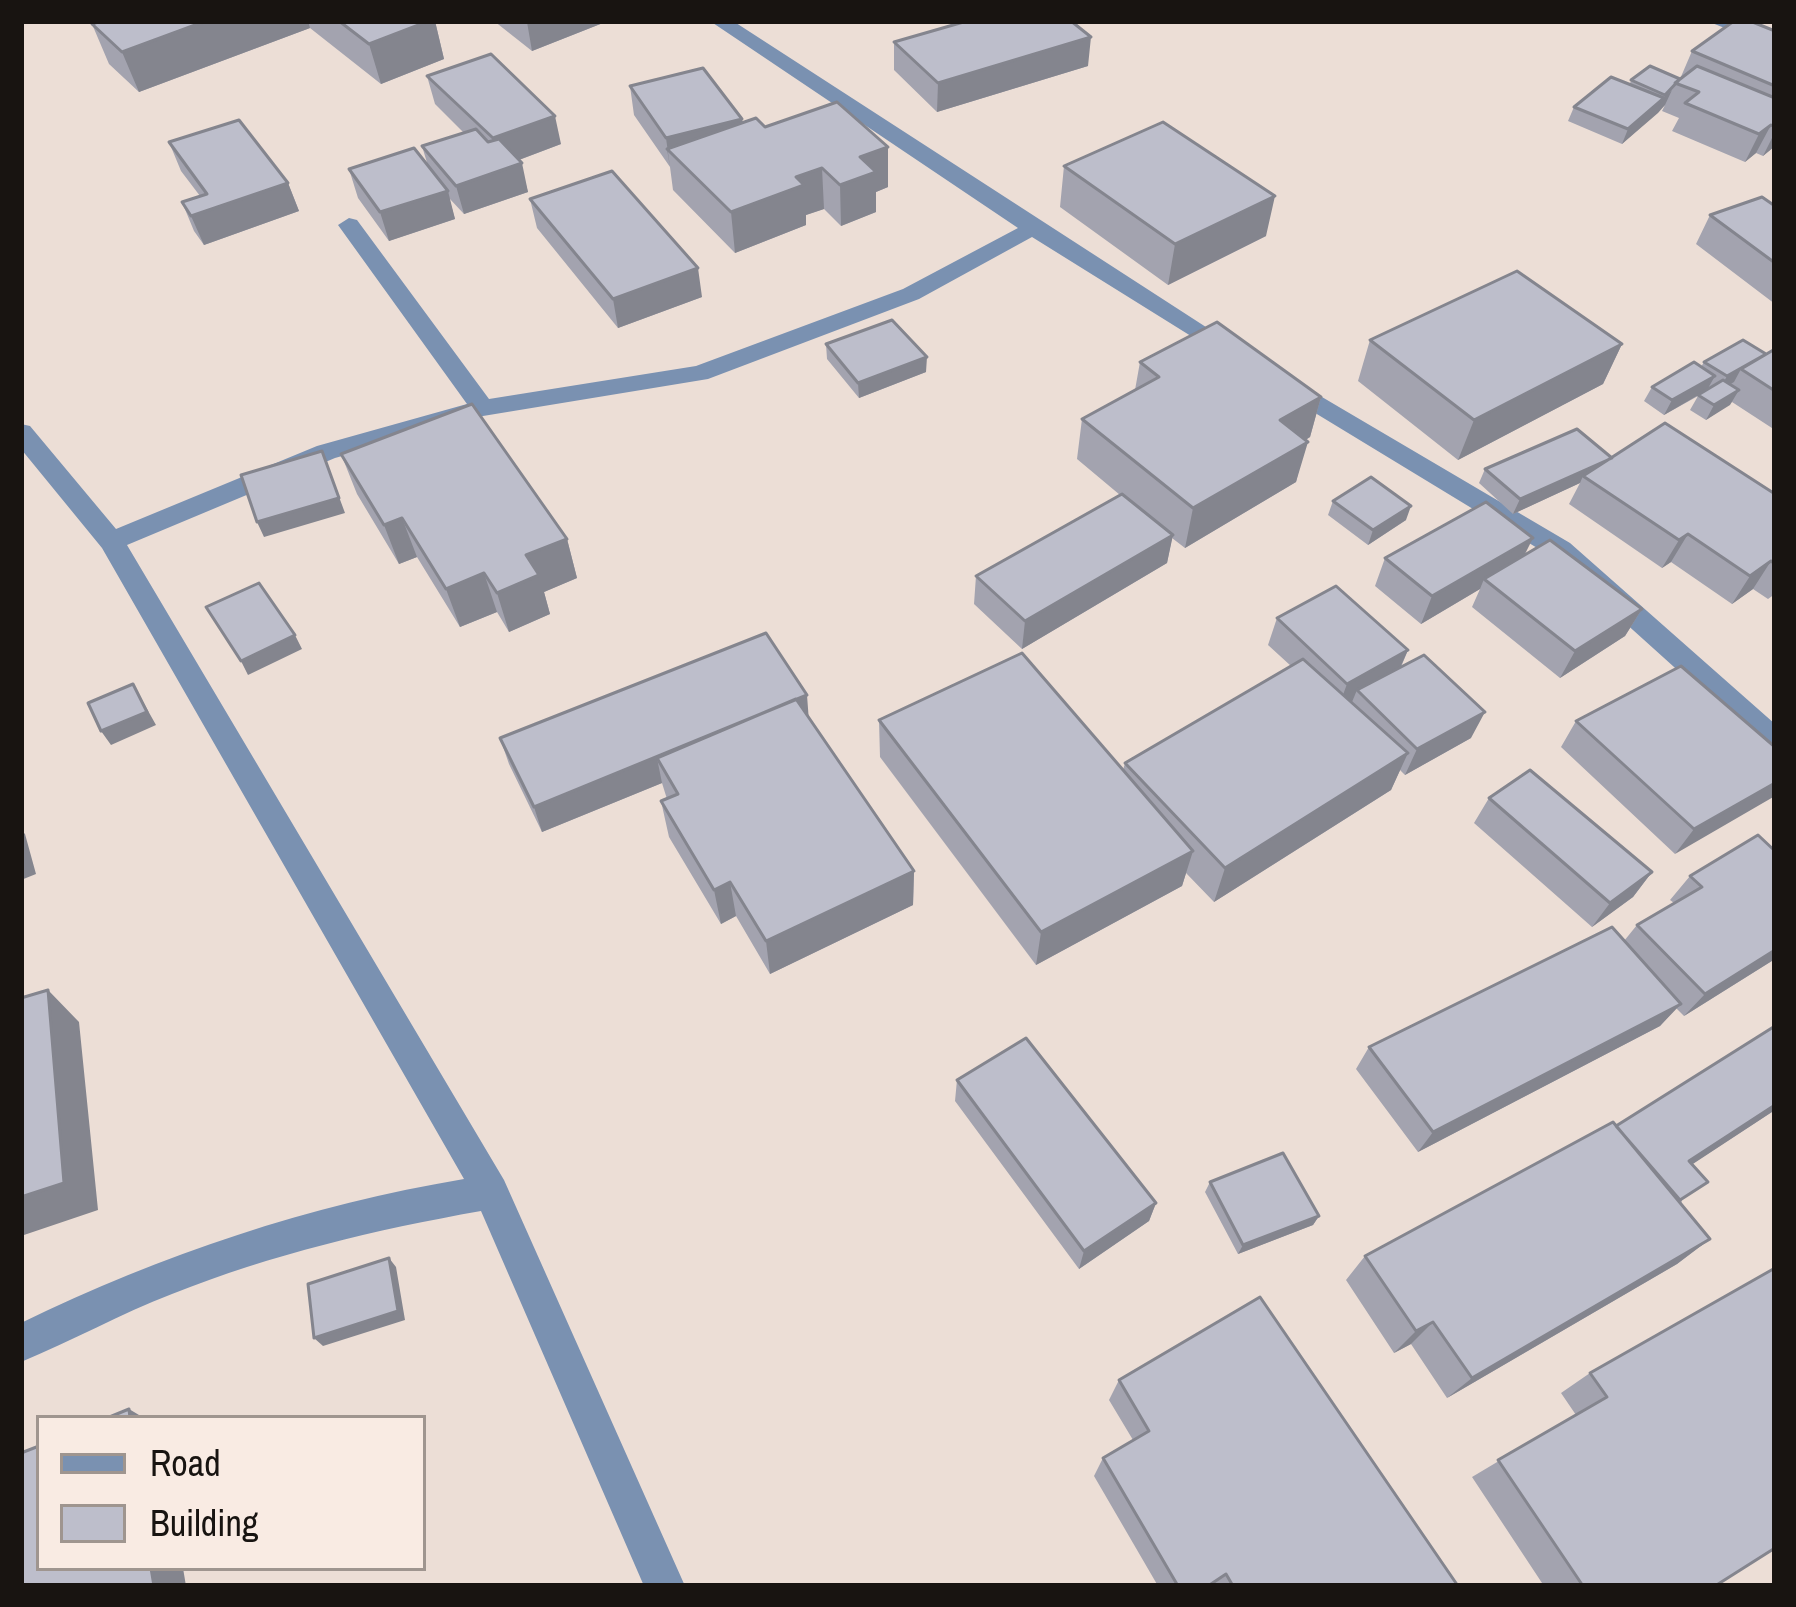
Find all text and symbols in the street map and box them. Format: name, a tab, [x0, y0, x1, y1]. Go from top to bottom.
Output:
legend	[36, 1415, 426, 1571]
text: Road	[150, 1439, 221, 1487]
text: Building	[150, 1499, 258, 1547]

